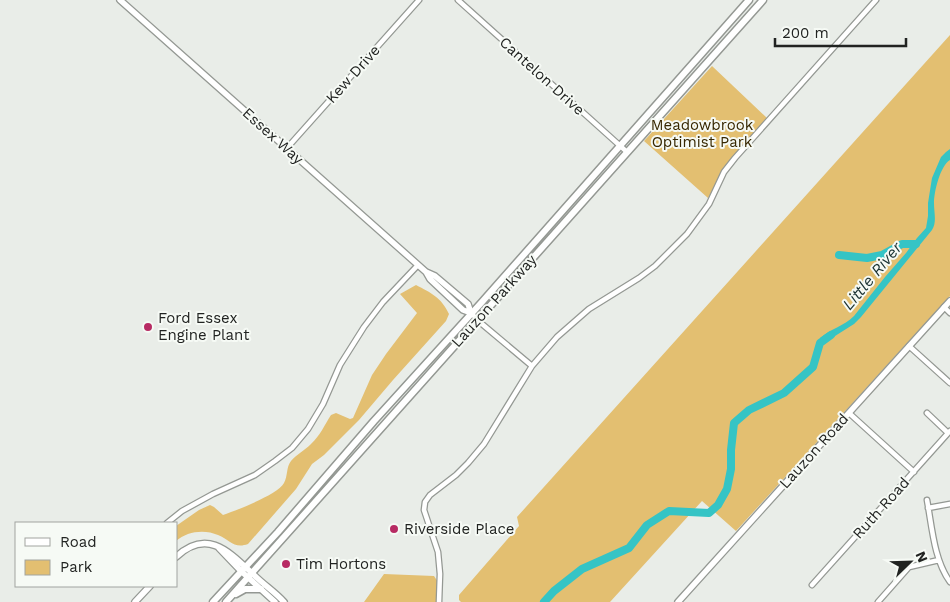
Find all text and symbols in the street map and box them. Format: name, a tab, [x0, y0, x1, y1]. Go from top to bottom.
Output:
scale bar	[775, 15, 906, 47]
text: 200 m	[782, 24, 829, 42]
street label: Cantelon Drive	[496, 33, 588, 119]
street label: Kew Drive	[322, 41, 384, 107]
street label: Essex Way	[239, 104, 307, 168]
park label: Meadowbrook Optimist Park	[651, 116, 754, 151]
water label: Little River	[838, 238, 906, 314]
street label: Lauzon Parkway	[448, 251, 540, 351]
place label: Ford Essex Engine Plant	[158, 309, 250, 344]
marker: Ford Essex Engine Plant	[142, 321, 154, 333]
street label: Lauzon Road	[776, 410, 852, 492]
street label: Ruth Road	[849, 474, 913, 542]
place label: Riverside Place	[404, 520, 515, 538]
legend	[15, 522, 178, 587]
marker: Riverside Place	[388, 523, 400, 535]
text: Road	[60, 533, 97, 551]
north arrow	[885, 537, 935, 587]
text: N	[913, 549, 931, 565]
place label: Tim Hortons	[296, 555, 386, 573]
text: Park	[60, 558, 93, 576]
marker: Tim Hortons	[280, 558, 292, 570]

